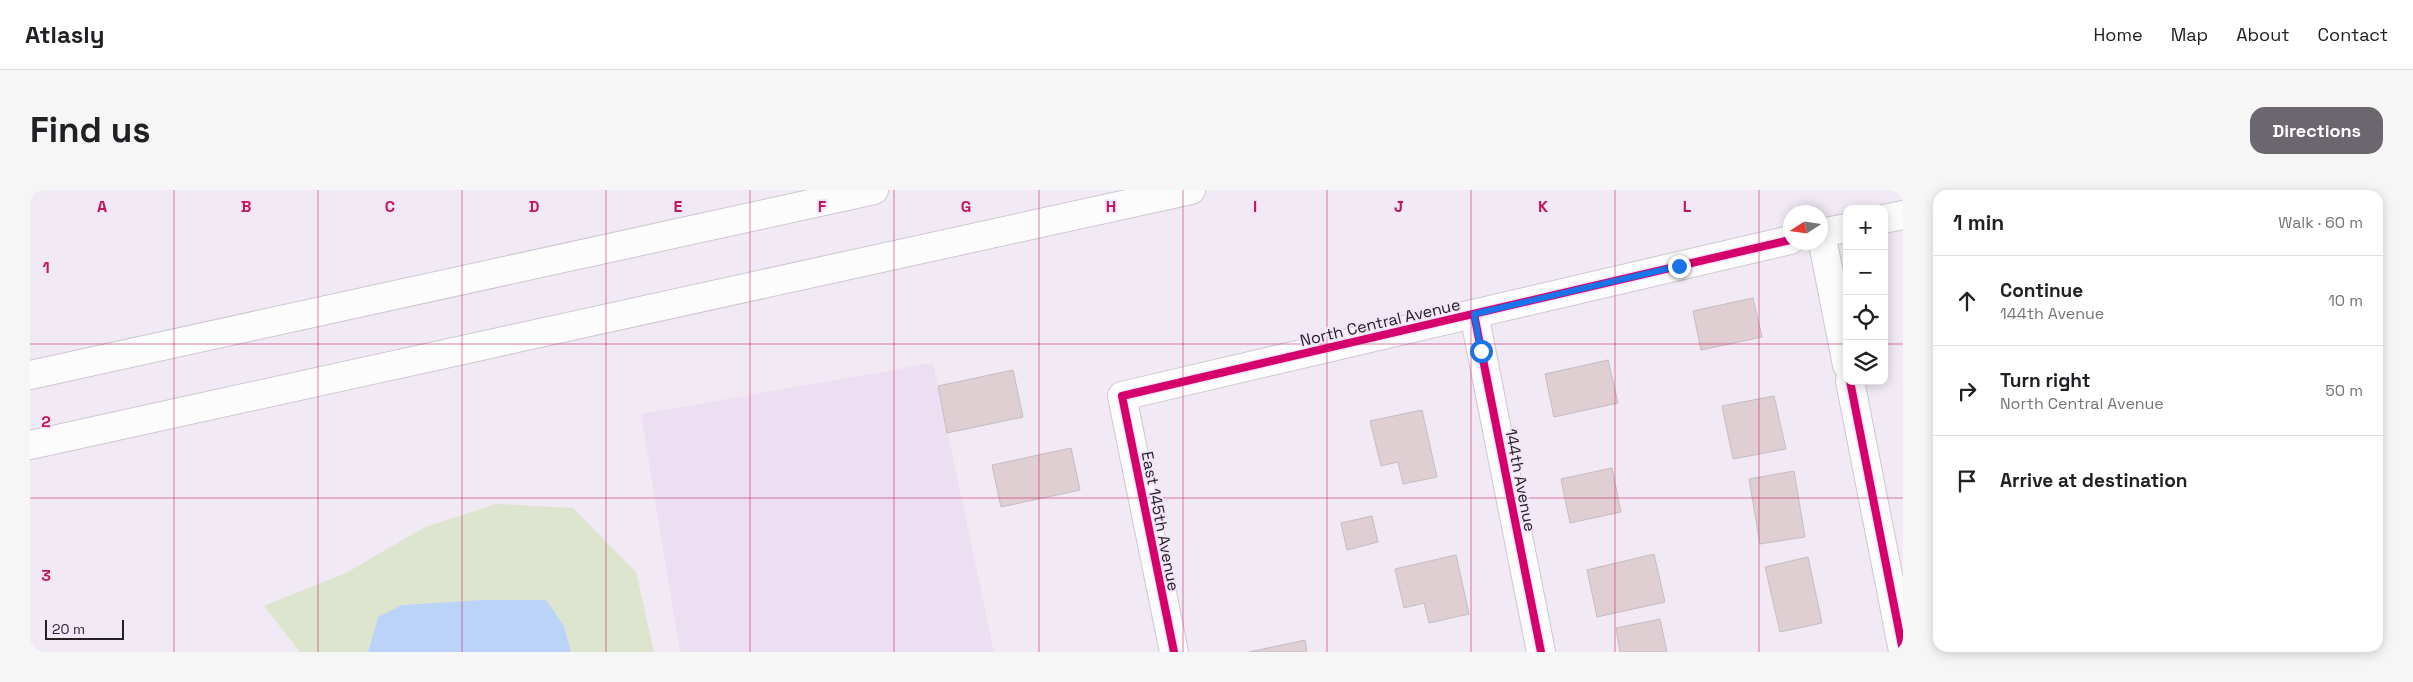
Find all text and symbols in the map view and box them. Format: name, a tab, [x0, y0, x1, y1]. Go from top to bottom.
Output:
text: Atlasly	[25, 19, 104, 50]
text: Home	[2094, 23, 2143, 46]
text: Map	[2171, 23, 2208, 46]
text: About	[2236, 23, 2290, 46]
text: Contact	[2318, 23, 2388, 46]
button: Directions	[2250, 107, 2383, 154]
text: Find us	[30, 108, 151, 152]
text: A	[97, 196, 107, 217]
text: B	[241, 196, 251, 217]
text: C	[385, 196, 395, 217]
text: D	[529, 196, 539, 217]
text: E	[674, 196, 683, 217]
text: F	[818, 196, 827, 217]
text: G	[961, 196, 971, 217]
text: H	[1106, 196, 1116, 217]
text: I	[1253, 196, 1257, 217]
text: J	[1394, 196, 1404, 217]
text: K	[1538, 196, 1548, 217]
text: L	[1683, 196, 1692, 217]
north arrow	[1783, 205, 1828, 250]
map controls	[1843, 205, 1888, 385]
button: +	[1843, 205, 1888, 250]
text: 1 min	[1953, 209, 2004, 236]
text: Walk · 60 m	[2278, 212, 2363, 233]
button: −	[1843, 250, 1888, 295]
route end	[1668, 255, 1691, 278]
text: 1	[42, 257, 50, 278]
text: Continue	[2000, 278, 2083, 303]
icon: ahead	[1953, 287, 1981, 315]
text: 10 m	[2328, 290, 2363, 311]
street label: North Central Avenue	[1298, 294, 1462, 351]
button: locate	[1843, 295, 1888, 340]
text: 144th Avenue	[2000, 303, 2104, 324]
route start	[1470, 340, 1493, 363]
button: layers	[1843, 340, 1888, 385]
text: Turn right	[2000, 368, 2090, 393]
icon: right	[1953, 377, 1981, 405]
text: 50 m	[2325, 380, 2363, 401]
text: North Central Avenue	[2000, 393, 2164, 414]
text: 2	[41, 411, 51, 432]
street label: 144th Avenue	[1500, 427, 1541, 533]
street label: East 145th Avenue	[1137, 450, 1184, 593]
icon: arrive	[1953, 467, 1981, 495]
text: Arrive at destination	[2000, 468, 2188, 493]
text: 3	[41, 565, 51, 586]
scale bar	[45, 617, 124, 640]
text: 20 m	[52, 620, 85, 638]

